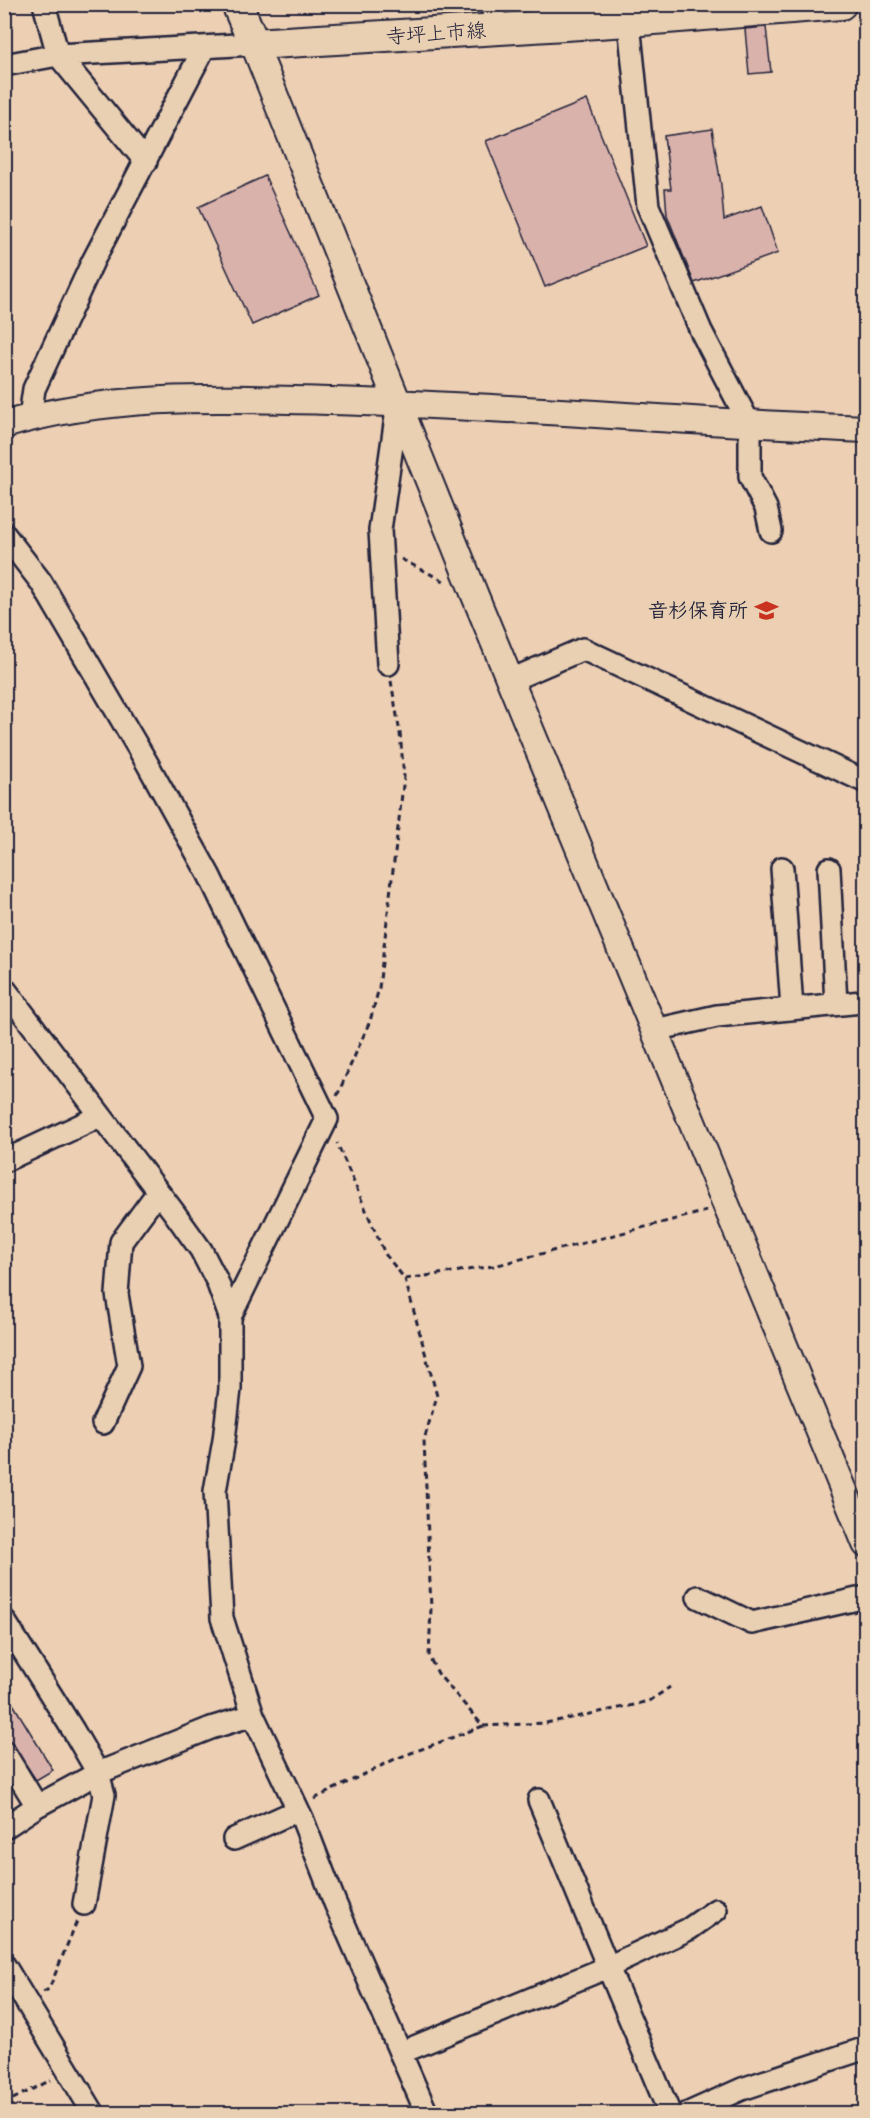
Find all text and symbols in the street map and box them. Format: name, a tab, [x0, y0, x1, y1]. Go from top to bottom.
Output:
street label: 寺坪上市線	[385, 18, 487, 51]
school or university icon: 音杉保育所	[753, 597, 779, 623]
place label: 音杉保育所	[648, 598, 748, 625]

